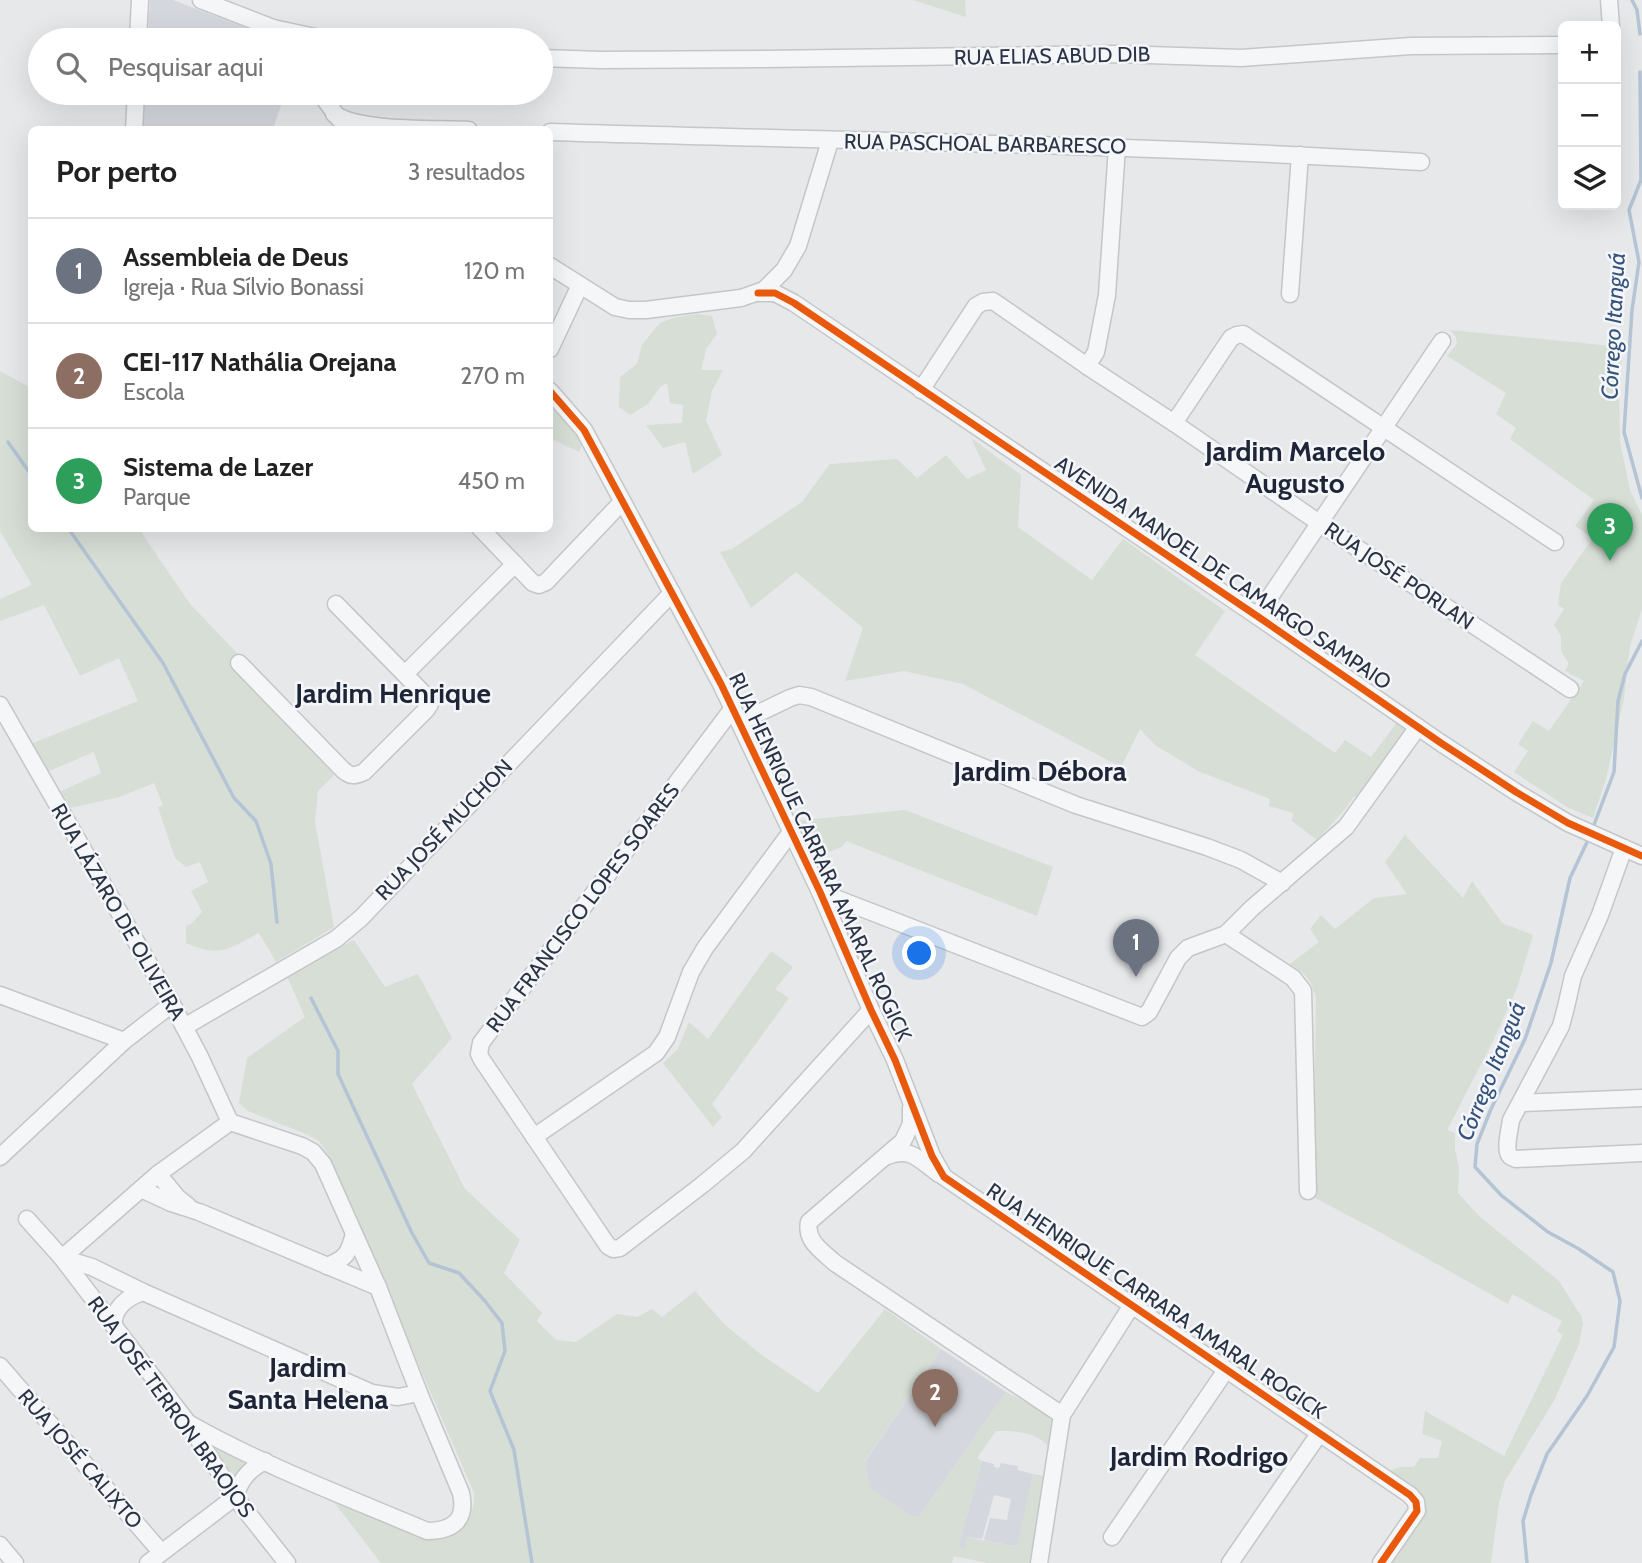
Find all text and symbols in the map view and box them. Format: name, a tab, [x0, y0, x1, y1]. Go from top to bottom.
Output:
map controls	[1558, 21, 1621, 210]
button: +	[1558, 21, 1621, 84]
search box	[28, 28, 553, 105]
street label: RUA ELIAS ABUD DIB	[954, 41, 1150, 70]
icon: search	[52, 48, 90, 86]
text: Pesquisar aqui	[108, 51, 264, 83]
button: −	[1558, 84, 1621, 147]
street label: RUA PASCHOAL BARBARESCO	[844, 129, 1126, 158]
button: layers	[1558, 147, 1621, 210]
text: Por perto	[56, 153, 177, 190]
text: 3 resultados	[408, 158, 525, 186]
text: Assembleia de Deus	[123, 241, 349, 273]
water label: Córrego Itanguá	[1595, 252, 1631, 400]
text: 1	[75, 257, 83, 285]
text: 120 m	[464, 257, 525, 285]
text: Igreja · Rua Sílvio Bonassi	[123, 273, 364, 301]
text: CEI-117 Nathália Orejana	[123, 346, 397, 378]
text: 2	[73, 362, 85, 390]
text: 270 m	[460, 362, 525, 390]
text: Escola	[123, 378, 185, 406]
district label: Jardim Marcelo Augusto	[1204, 434, 1385, 500]
street label: AVENIDA MANOEL DE CAMARGO SAMPAIO	[1051, 450, 1396, 695]
text: Sistema de Lazer	[123, 451, 313, 483]
text: 3	[73, 467, 85, 495]
text: 450 m	[458, 467, 525, 495]
text: Parque	[123, 483, 190, 511]
pin: 3	[1587, 503, 1633, 561]
street label: RUA JOSÉ PORLAN	[1320, 516, 1479, 635]
street label: RUA HENRIQUE CARRARA AMARAL ROGICK	[724, 669, 917, 1045]
district label: Jardim Henrique	[294, 676, 491, 710]
street label: RUA JOSÉ MUCHON	[370, 754, 517, 905]
district label: Jardim Débora	[952, 754, 1127, 788]
street label: RUA FRANCISCO LOPES SOARES	[481, 778, 684, 1037]
street label: RUA LÁZARO DE OLIVEIRA	[46, 799, 191, 1024]
pin: 1	[1113, 919, 1159, 977]
your location	[902, 936, 936, 970]
water label: Córrego Itanguá	[1450, 997, 1532, 1145]
street label: RUA HENRIQUE CARRARA AMARAL ROGICK	[982, 1177, 1331, 1424]
street label: RUA JOSÉ TERRON BRAOJOS	[83, 1291, 260, 1522]
district label: Jardim Santa Helena	[228, 1350, 388, 1416]
pin: 2	[912, 1369, 958, 1427]
street label: RUA JOSÉ CALIXTO	[13, 1384, 148, 1533]
district label: Jardim Rodrigo	[1109, 1439, 1288, 1473]

